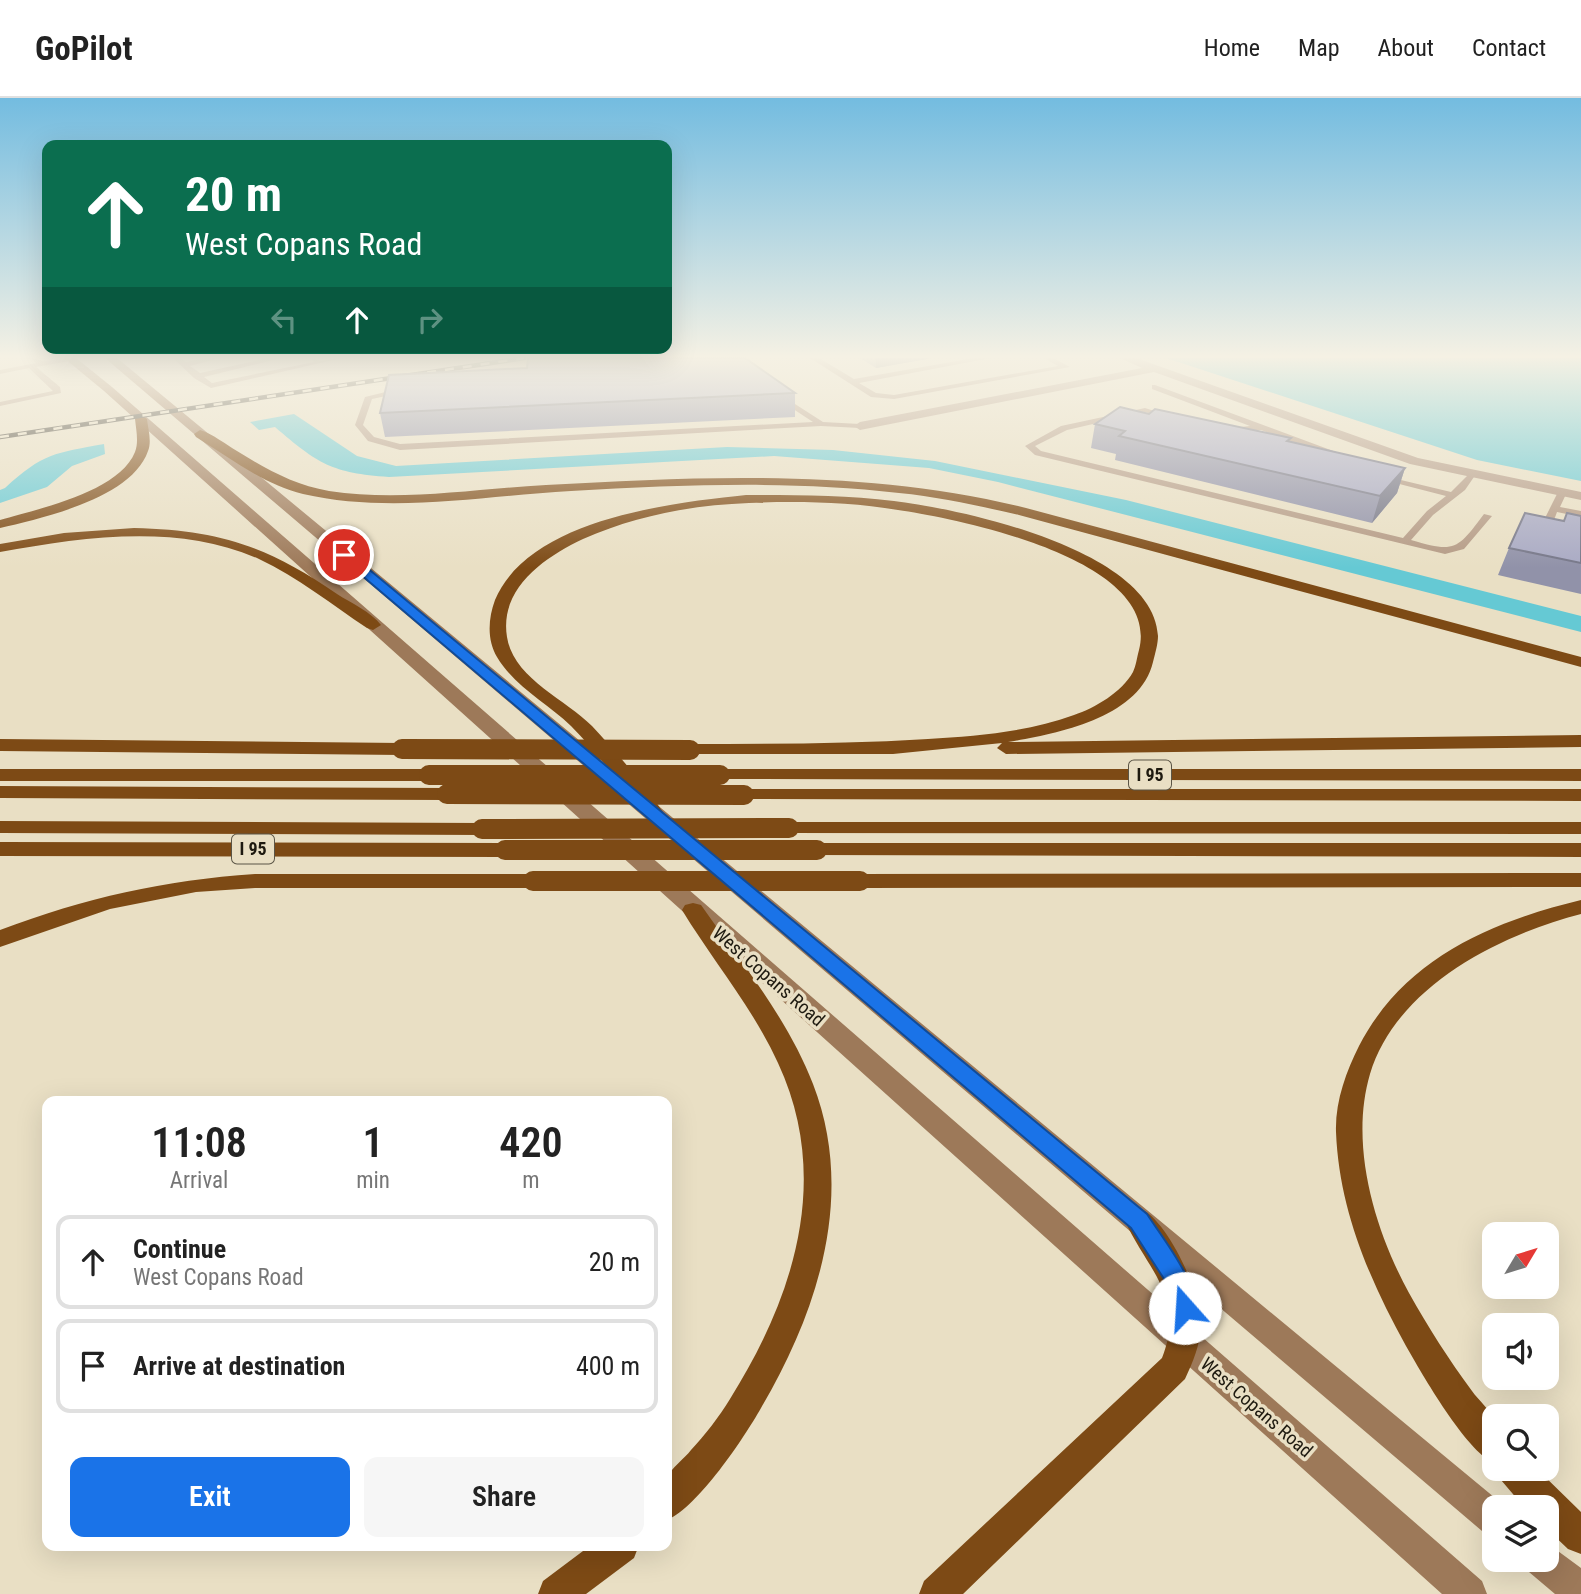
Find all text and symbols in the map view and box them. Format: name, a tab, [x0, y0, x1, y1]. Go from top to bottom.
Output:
text: GoPilot	[35, 29, 133, 68]
text: Home	[1204, 34, 1260, 62]
text: Map	[1298, 34, 1340, 62]
text: About	[1378, 34, 1434, 62]
text: Contact	[1472, 34, 1546, 62]
text: 20 m	[185, 166, 282, 223]
icon: ahead	[70, 168, 161, 259]
text: West Copans Road	[185, 225, 422, 263]
icon: left	[265, 301, 303, 339]
icon: ahead	[338, 301, 376, 339]
icon: right	[411, 301, 449, 339]
pin	[314, 525, 374, 585]
icon: arrive	[325, 536, 363, 574]
road number: I 95	[1129, 760, 1171, 790]
road number: I 95	[232, 834, 274, 864]
street label: West Copans Road	[708, 921, 829, 1031]
text: 11:08	[151, 1118, 247, 1167]
text: 1	[363, 1118, 384, 1167]
text: 420	[499, 1118, 563, 1167]
text: Arrival	[170, 1167, 228, 1194]
text: min	[356, 1167, 390, 1194]
text: m	[522, 1167, 540, 1194]
north arrow	[1482, 1222, 1559, 1298]
map controls	[1482, 1222, 1559, 1572]
text: Continue	[133, 1234, 226, 1264]
icon: ahead	[74, 1243, 112, 1281]
text: 20 m	[589, 1247, 640, 1277]
text: West Copans Road	[133, 1264, 304, 1291]
position arrow	[1148, 1271, 1222, 1345]
button: sound	[1482, 1313, 1559, 1390]
icon: arrive	[74, 1347, 112, 1385]
text: Arrive at destination	[133, 1351, 345, 1381]
text: 400 m	[576, 1351, 640, 1381]
street label: West Copans Road	[1196, 1352, 1317, 1462]
button: search	[1482, 1404, 1559, 1481]
button: Exit	[70, 1457, 350, 1537]
button: Share	[364, 1457, 644, 1537]
button: layers	[1482, 1495, 1559, 1572]

